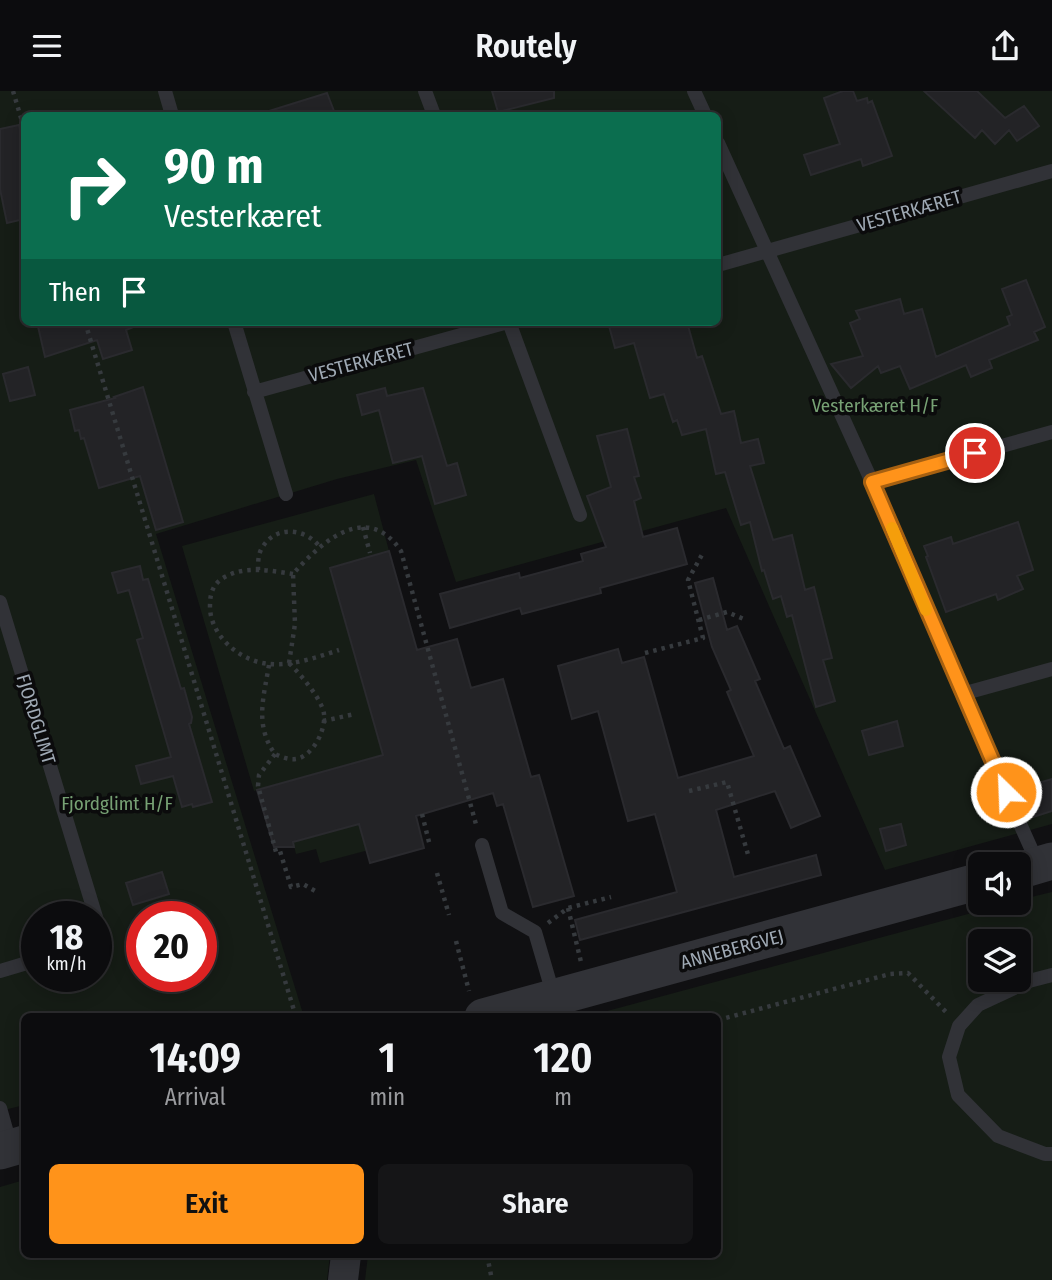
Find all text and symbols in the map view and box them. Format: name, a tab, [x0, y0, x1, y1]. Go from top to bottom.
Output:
icon: menu	[28, 27, 66, 65]
text: Routely	[475, 27, 577, 65]
icon: share	[986, 27, 1024, 65]
text: 90 m	[164, 137, 264, 196]
icon: right	[49, 140, 140, 231]
street label: VESTERKÆRET	[854, 185, 964, 237]
text: Vesterkæret	[164, 197, 322, 235]
icon: arrive	[115, 273, 153, 311]
text: Then	[49, 277, 101, 308]
street label: VESTERKÆRET	[306, 337, 416, 387]
park label: Vesterkæret H/F	[812, 394, 938, 417]
pin	[945, 423, 1005, 483]
icon: arrive	[956, 434, 994, 472]
street label: FJORDGLIMT	[11, 671, 61, 767]
position arrow	[969, 755, 1043, 829]
park label: Fjordglimt H/F	[61, 792, 173, 815]
map controls	[968, 852, 1031, 992]
button: sound	[968, 852, 1031, 915]
speed limit sign: 20	[126, 901, 217, 992]
text: 18	[50, 916, 83, 958]
street label: ANNEBERGVEJ	[678, 924, 786, 974]
button: layers	[968, 929, 1031, 992]
text: km/h	[46, 953, 87, 975]
text: 14:09	[149, 1033, 241, 1083]
text: 1	[379, 1033, 396, 1083]
text: 120	[533, 1033, 593, 1083]
text: Arrival	[165, 1083, 226, 1111]
text: min	[369, 1083, 405, 1111]
text: m	[554, 1083, 572, 1111]
button: Exit	[49, 1164, 364, 1244]
button: Share	[378, 1164, 693, 1244]

